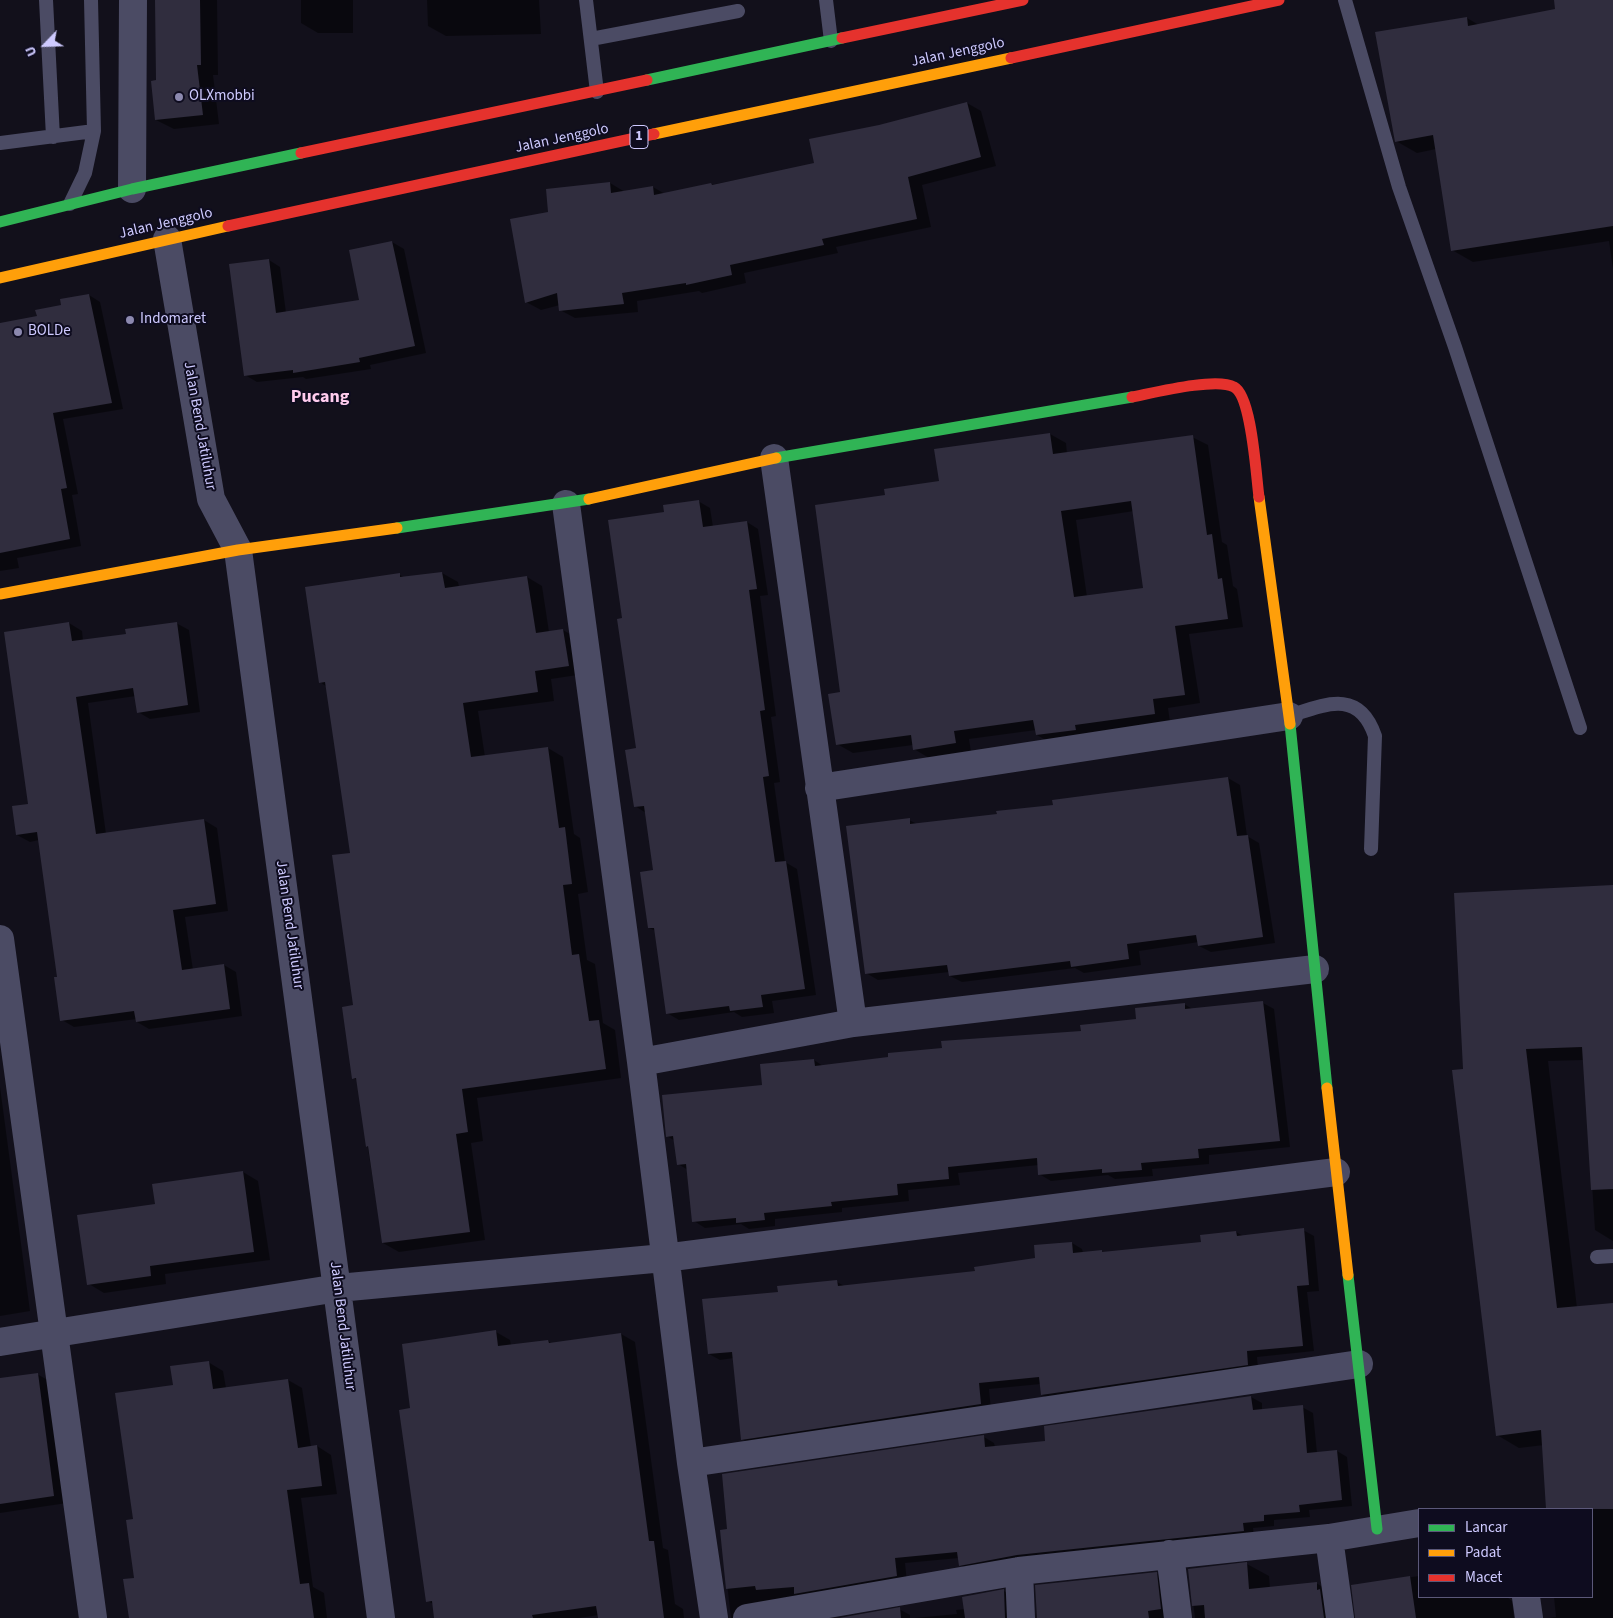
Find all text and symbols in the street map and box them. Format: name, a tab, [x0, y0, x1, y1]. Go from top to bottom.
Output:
north arrow	[20, 20, 70, 70]
street label: Jalan Jenggolo	[910, 34, 1006, 72]
text: U	[20, 43, 42, 59]
place label: OLXmobbi	[189, 88, 255, 106]
marker: OLXmobbi	[173, 91, 185, 103]
street label: Jalan Jenggolo	[514, 120, 610, 158]
road number: 1	[630, 125, 648, 148]
street label: Jalan Jenggolo	[118, 205, 214, 243]
place label: Indomaret	[140, 311, 206, 329]
marker: Indomaret	[124, 314, 136, 326]
place label: BOLDe	[28, 323, 71, 341]
marker: BOLDe	[12, 326, 24, 338]
street label: Jalan Bend Jatiluhur	[179, 360, 219, 492]
district label: Pucang	[291, 387, 349, 409]
street label: Jalan Bend Jatiluhur	[271, 859, 307, 991]
street label: Jalan Bend Jatiluhur	[325, 1260, 359, 1392]
legend	[1418, 1508, 1593, 1598]
text: Lancar	[1465, 1517, 1508, 1538]
text: Padat	[1465, 1542, 1501, 1563]
text: Macet	[1465, 1567, 1502, 1588]

